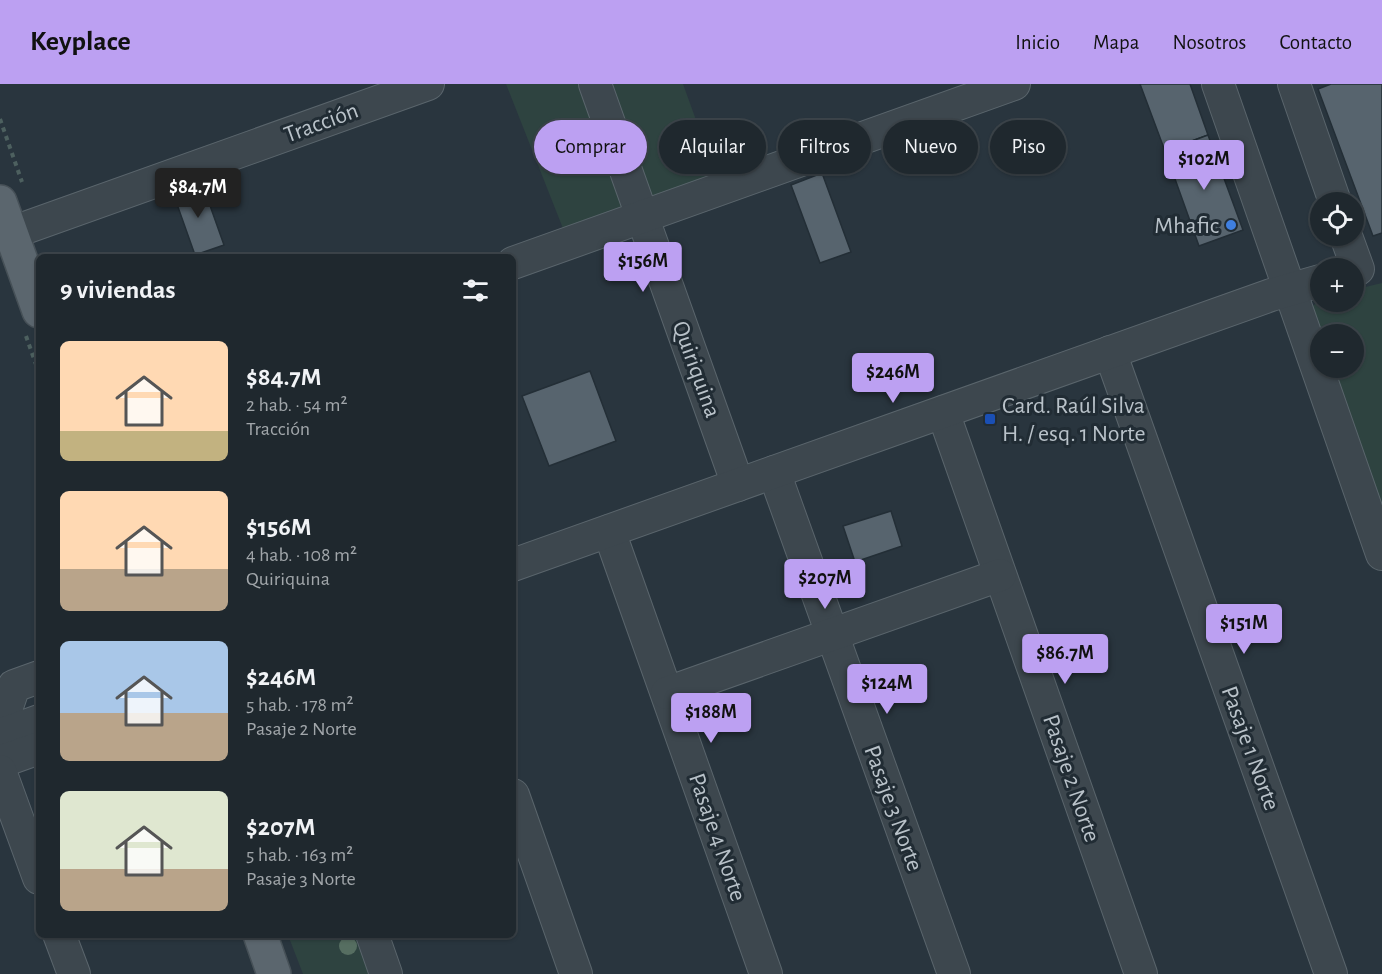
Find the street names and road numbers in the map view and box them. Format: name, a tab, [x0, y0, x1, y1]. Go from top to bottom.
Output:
street label: Tracción	[281, 98, 362, 147]
street label: Quiriquina	[668, 318, 725, 421]
street label: Pasaje 1 Norte	[1217, 683, 1284, 814]
street label: Pasaje 2 Norte	[1038, 712, 1104, 845]
street label: Pasaje 3 Norte	[859, 742, 927, 874]
street label: Pasaje 4 Norte	[684, 770, 750, 904]

